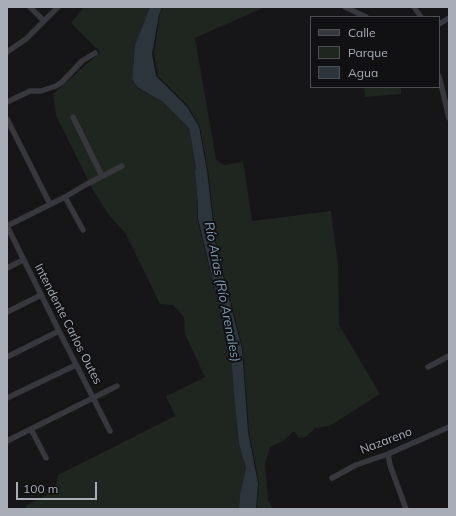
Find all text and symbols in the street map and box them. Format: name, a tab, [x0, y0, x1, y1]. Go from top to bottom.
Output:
legend	[310, 16, 440, 88]
text: Calle	[348, 25, 375, 40]
text: Parque	[348, 45, 388, 60]
text: Agua	[348, 65, 378, 80]
water label: Río Arias (Río Arenales)	[201, 221, 243, 363]
street label: Intendente Carlos Outes	[31, 261, 105, 387]
street label: Nazareno	[358, 425, 414, 457]
scale bar	[18, 474, 99, 500]
text: 100 m	[23, 481, 58, 496]

